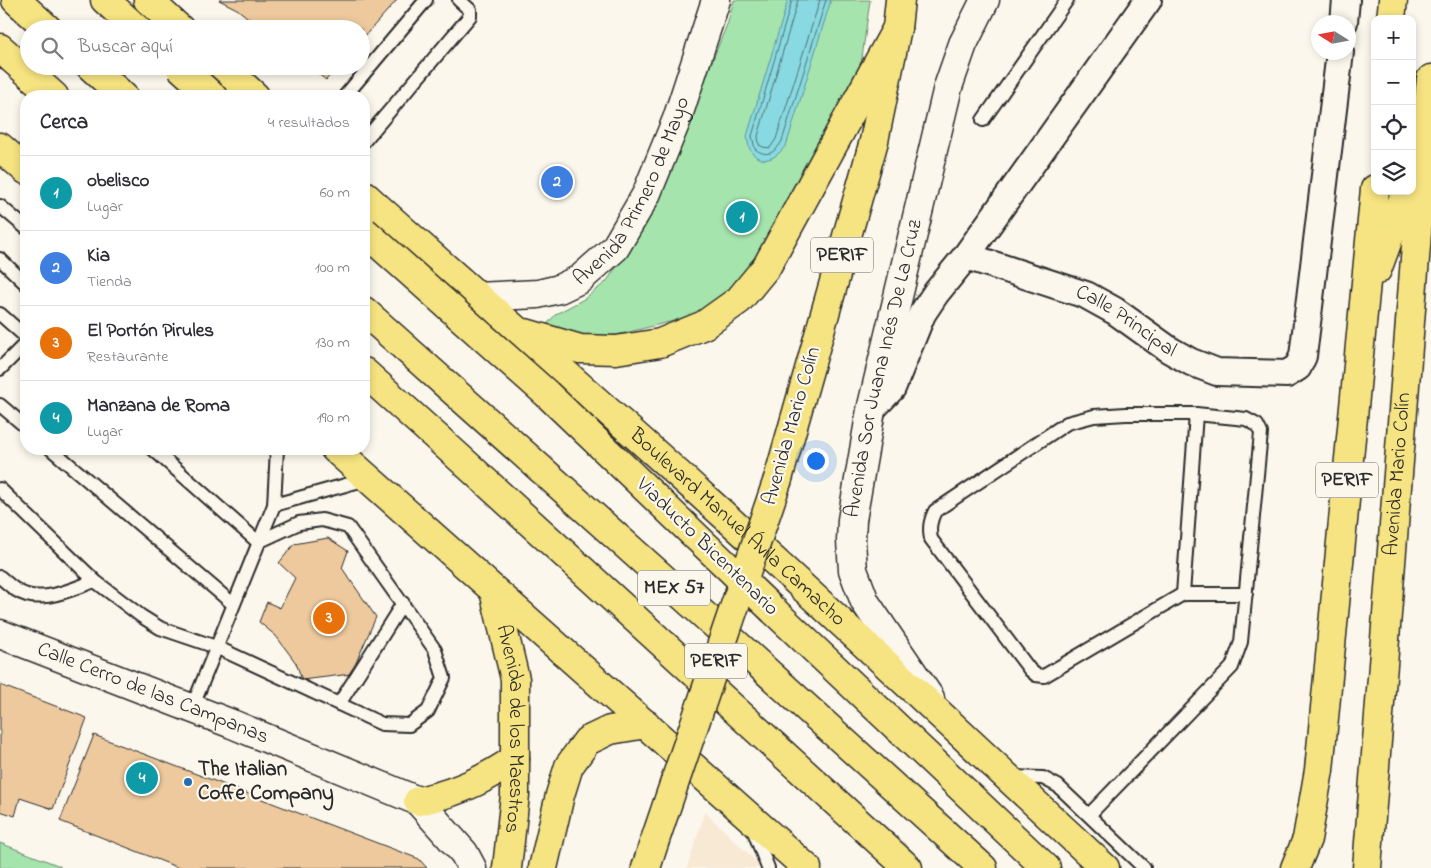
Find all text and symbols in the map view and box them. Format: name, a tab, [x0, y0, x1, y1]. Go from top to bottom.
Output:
north arrow	[1311, 15, 1356, 60]
map controls	[1371, 15, 1416, 195]
button: +	[1371, 15, 1416, 60]
search box	[20, 20, 370, 75]
icon: search	[38, 34, 66, 62]
text: Buscar aquí	[78, 34, 173, 61]
button: −	[1371, 60, 1416, 105]
street label: Avenida Primero de Mayo	[567, 93, 698, 293]
button: locate	[1371, 105, 1416, 150]
text: Cerca	[40, 108, 88, 138]
text: 4 resultados	[268, 111, 350, 135]
button: layers	[1371, 150, 1416, 195]
pin: 2	[541, 163, 573, 201]
text: obelisco	[87, 168, 149, 195]
text: 1	[53, 181, 59, 205]
text: 60 m	[320, 181, 350, 205]
text: Lugar	[87, 195, 123, 219]
pin: 1	[726, 198, 758, 236]
street label: Avenida Sor Juana Inés De La Cruz	[838, 216, 931, 520]
road number: PERIF	[811, 238, 873, 272]
text: Kia	[87, 243, 110, 270]
text: 2	[52, 256, 60, 280]
text: 100 m	[315, 256, 350, 280]
text: Tienda	[87, 270, 132, 294]
street label: Calle Principal	[1072, 278, 1182, 366]
text: El Portón Pirules	[87, 318, 214, 345]
text: 3	[53, 331, 59, 355]
text: 130 m	[315, 331, 350, 355]
street label: Avenida Mario Colín	[755, 343, 829, 509]
text: Restaurante	[87, 345, 168, 369]
street label: Avenida Mario Colín	[1377, 391, 1419, 557]
text: Manzana de Roma	[87, 393, 230, 420]
text: 4	[53, 406, 59, 430]
text: 190 m	[317, 406, 350, 430]
text: Lugar	[87, 420, 123, 444]
street label: Boulevard Manuel Ávila Camacho	[622, 421, 852, 634]
your location	[803, 448, 829, 474]
road number: PERIF	[1316, 462, 1378, 498]
street label: Viaducto Bicentenario	[628, 470, 785, 623]
road number: MEX 57	[638, 570, 710, 606]
pin: 3	[313, 599, 345, 637]
street label: Avenida de los Maestros	[488, 622, 530, 835]
street label: Calle Cerro de las Campanas	[33, 635, 273, 753]
road number: PERIF	[685, 644, 747, 678]
place label: The Italian Coffe Company	[198, 755, 334, 811]
pin: 4	[126, 759, 158, 797]
marker: The Italian Coffe Company	[182, 776, 194, 788]

